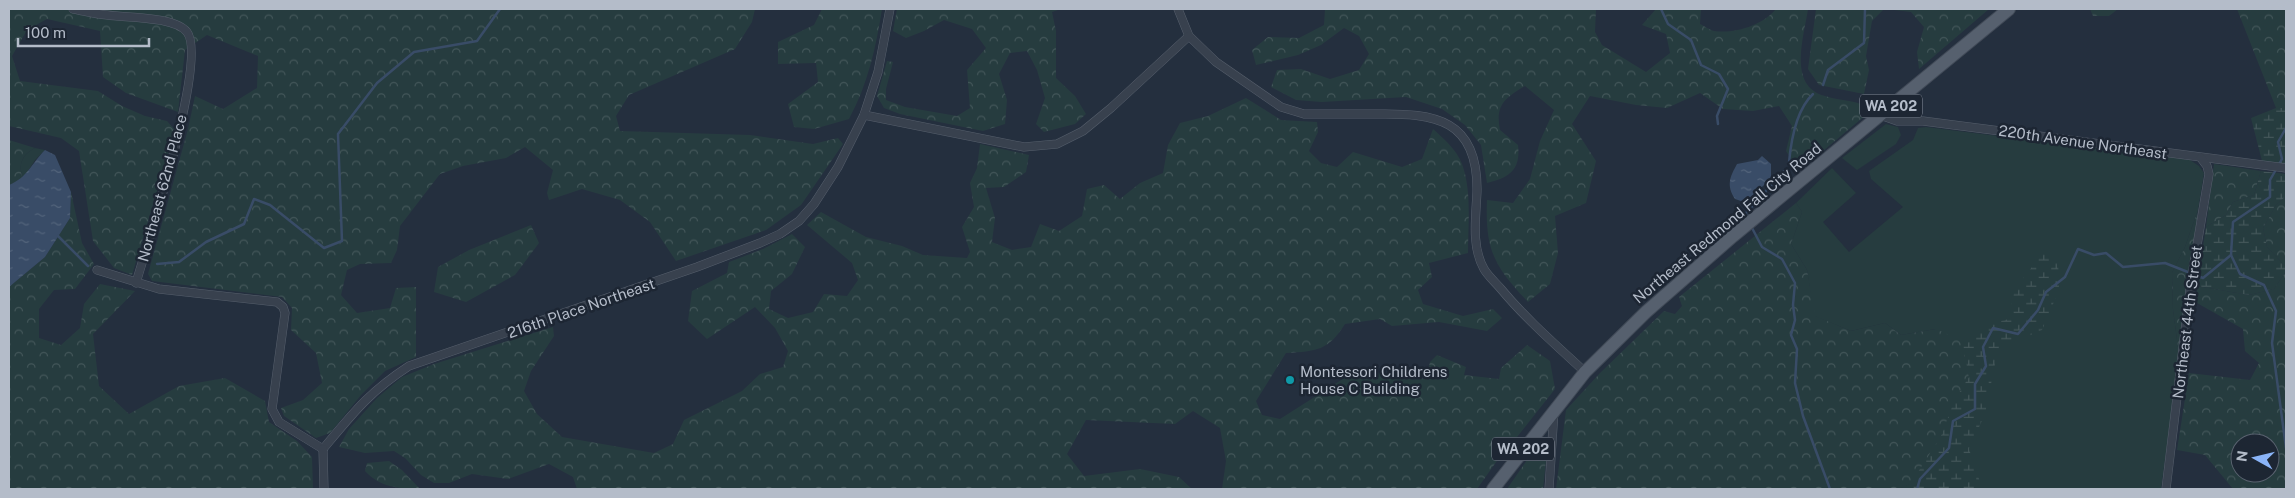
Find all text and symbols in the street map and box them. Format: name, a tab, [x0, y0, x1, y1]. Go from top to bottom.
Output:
scale bar	[18, 15, 149, 47]
text: 100 m	[25, 24, 66, 41]
road number: WA 202	[1860, 94, 1922, 118]
street label: Northeast 62nd Place	[134, 112, 190, 264]
street label: 220th Avenue Northeast	[1998, 122, 2168, 162]
street label: Northeast Redmond Fall City Road	[1630, 139, 1824, 307]
street label: Northeast 44th Street	[2169, 244, 2205, 400]
street label: 216th Place Northeast	[505, 275, 657, 341]
place label: Montessori Childrens House C Building	[1300, 363, 1447, 397]
marker: Montessori Childrens House C Building	[1284, 374, 1296, 386]
north arrow	[2230, 433, 2280, 483]
road number: WA 202	[1492, 438, 1554, 460]
text: N	[2233, 450, 2251, 463]

